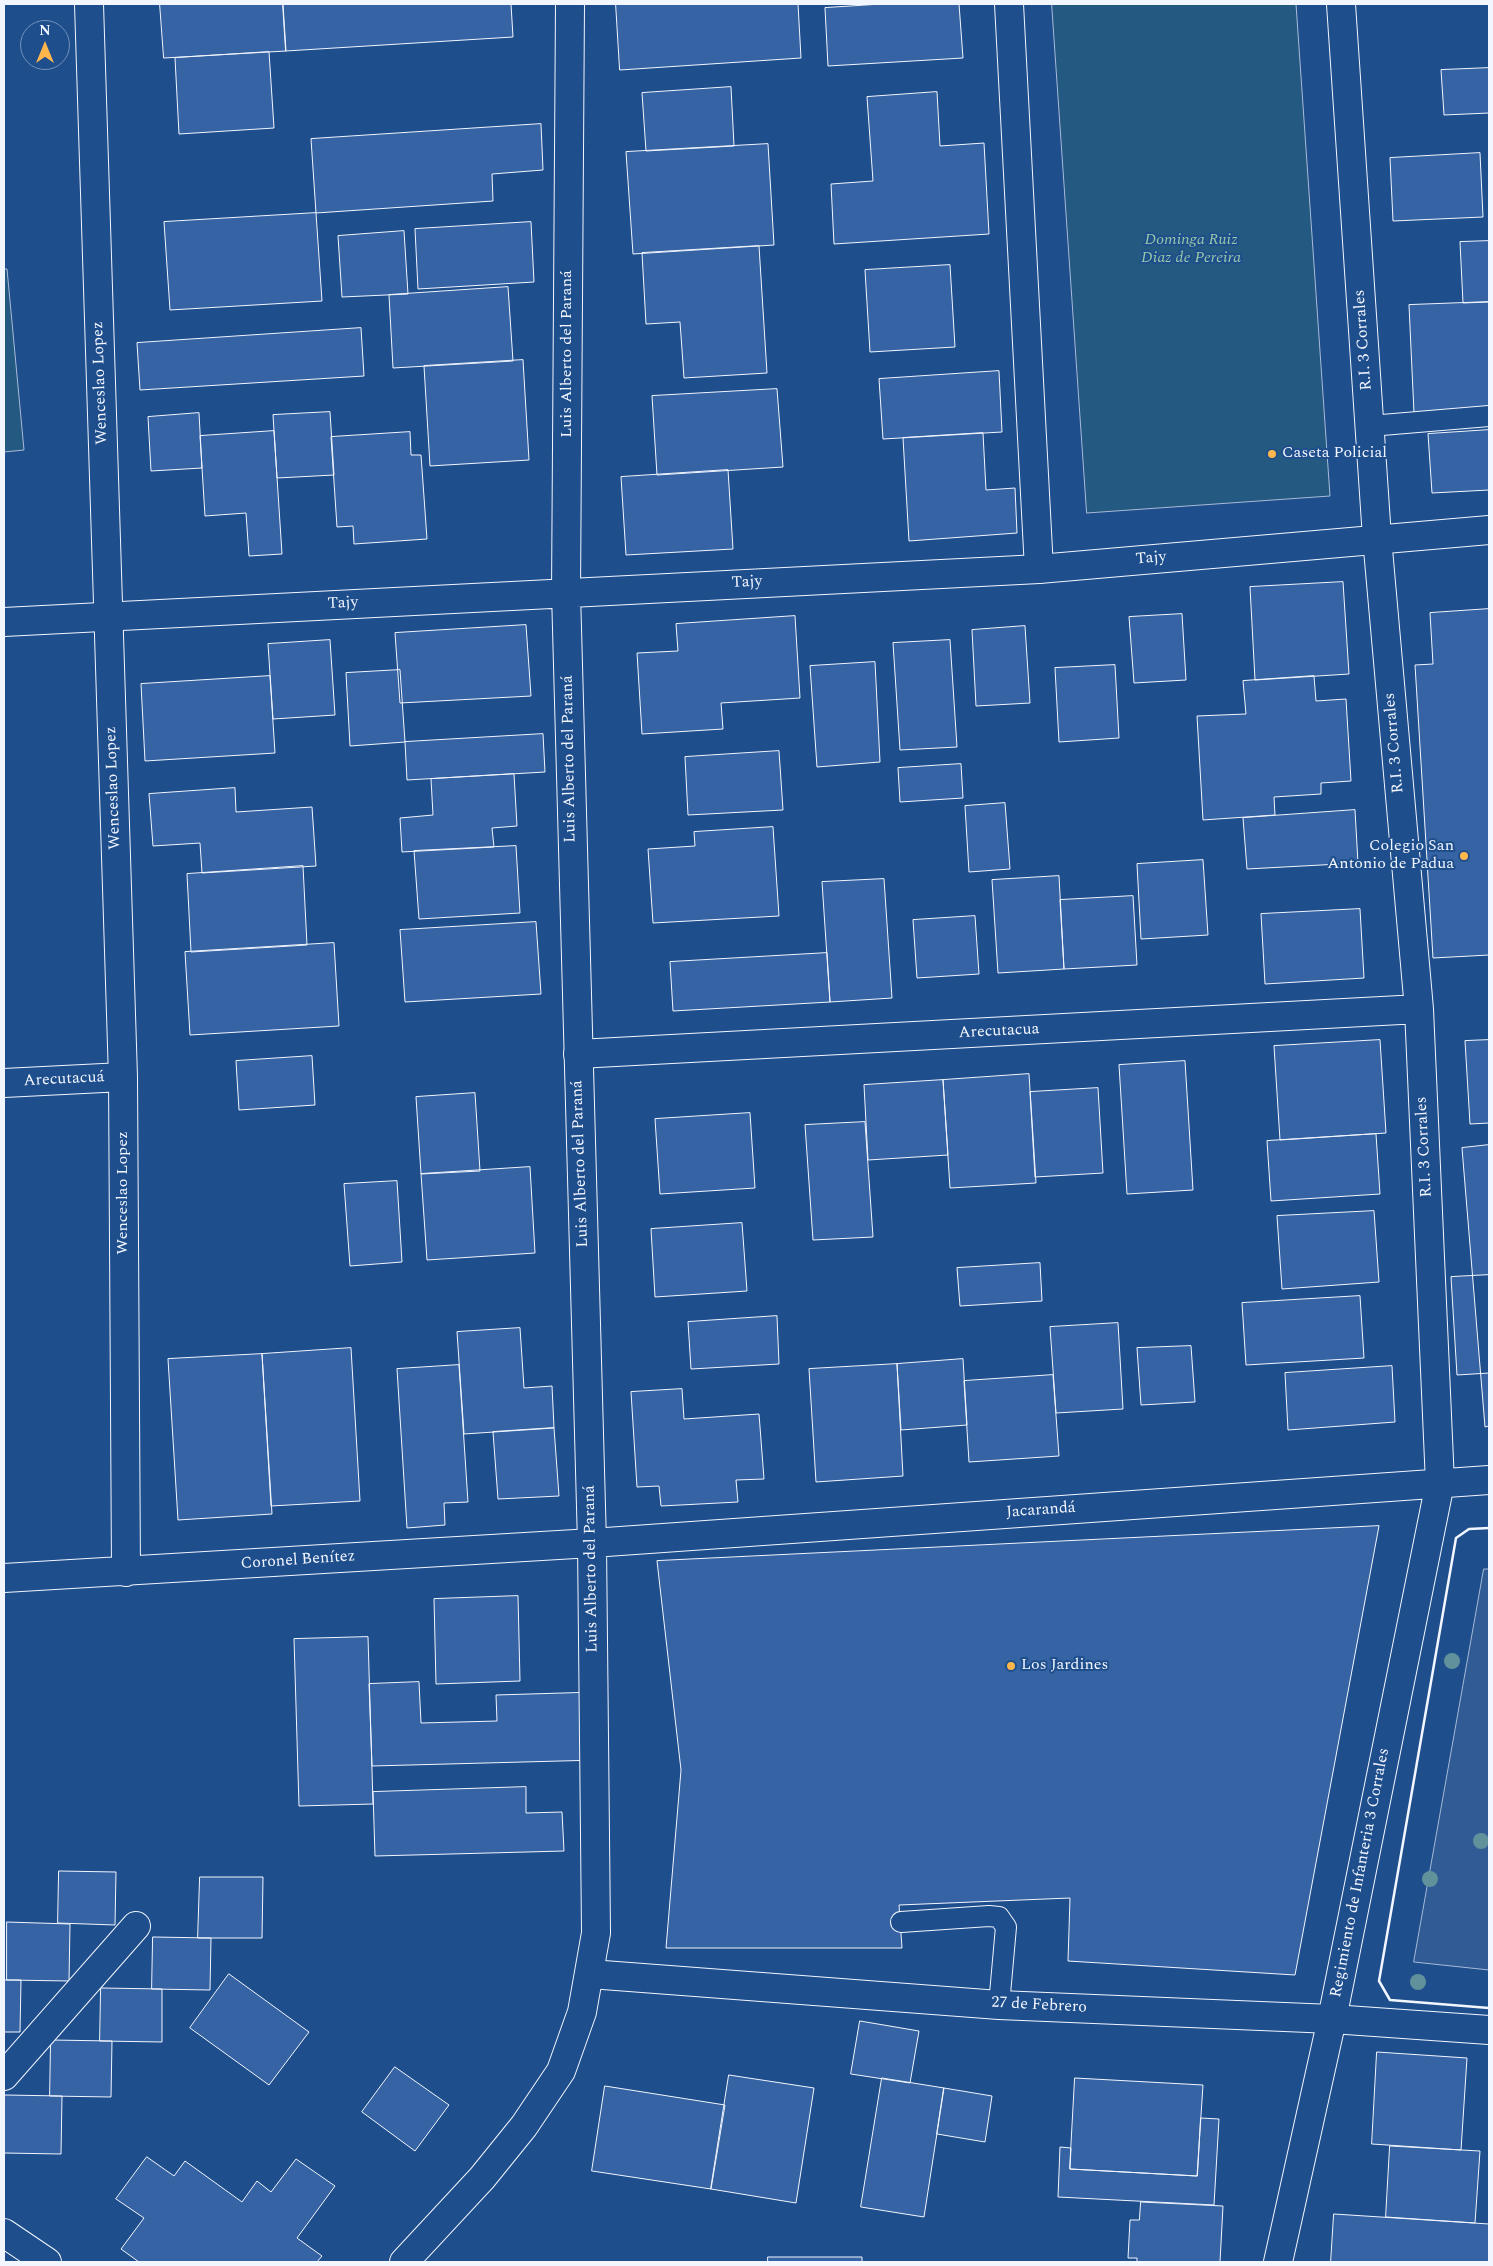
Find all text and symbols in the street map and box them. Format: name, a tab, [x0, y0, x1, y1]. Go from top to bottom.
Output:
north arrow	[20, 20, 70, 70]
text: N	[39, 20, 51, 41]
park label: Dominga Ruiz Diaz de Pereira	[1141, 231, 1241, 269]
street label: Luis Alberto del Paraná	[558, 270, 578, 438]
street label: R.I. 3 Corrales	[1351, 289, 1377, 391]
street label: Wenceslao Lopez	[89, 321, 113, 445]
place label: Caseta Policial	[1282, 444, 1387, 464]
marker: Caseta Policial	[1266, 448, 1278, 460]
street label: Tajy	[1135, 548, 1167, 570]
street label: Tajy	[731, 573, 763, 593]
street label: Tajy	[327, 594, 359, 614]
street label: Luis Alberto del Paraná	[559, 675, 581, 843]
street label: R.I. 3 Corrales	[1381, 692, 1409, 794]
street label: Wenceslao Lopez	[102, 726, 126, 850]
place label: Colegio San Antonio de Padua	[1327, 837, 1454, 875]
marker: Colegio San Antonio de Padua	[1458, 850, 1470, 862]
street label: Arecutacua	[958, 1020, 1040, 1044]
street label: Arecutacuá	[23, 1068, 105, 1092]
street label: Luis Alberto del Paraná	[568, 1080, 594, 1248]
street label: R.I. 3 Corrales	[1413, 1096, 1437, 1198]
street label: Wenceslao Lopez	[114, 1131, 134, 1255]
street label: Luis Alberto del Paraná	[581, 1485, 603, 1653]
street label: Jacarandá	[1006, 1499, 1076, 1523]
street label: Coronel Benítez	[240, 1547, 356, 1575]
place label: Los Jardines	[1021, 1656, 1109, 1676]
marker: Los Jardines	[1005, 1660, 1017, 1672]
street label: Regimiento de Infanteria 3 Corrales	[1327, 1747, 1395, 1999]
street label: 27 de Febrero	[991, 1994, 1087, 2018]

